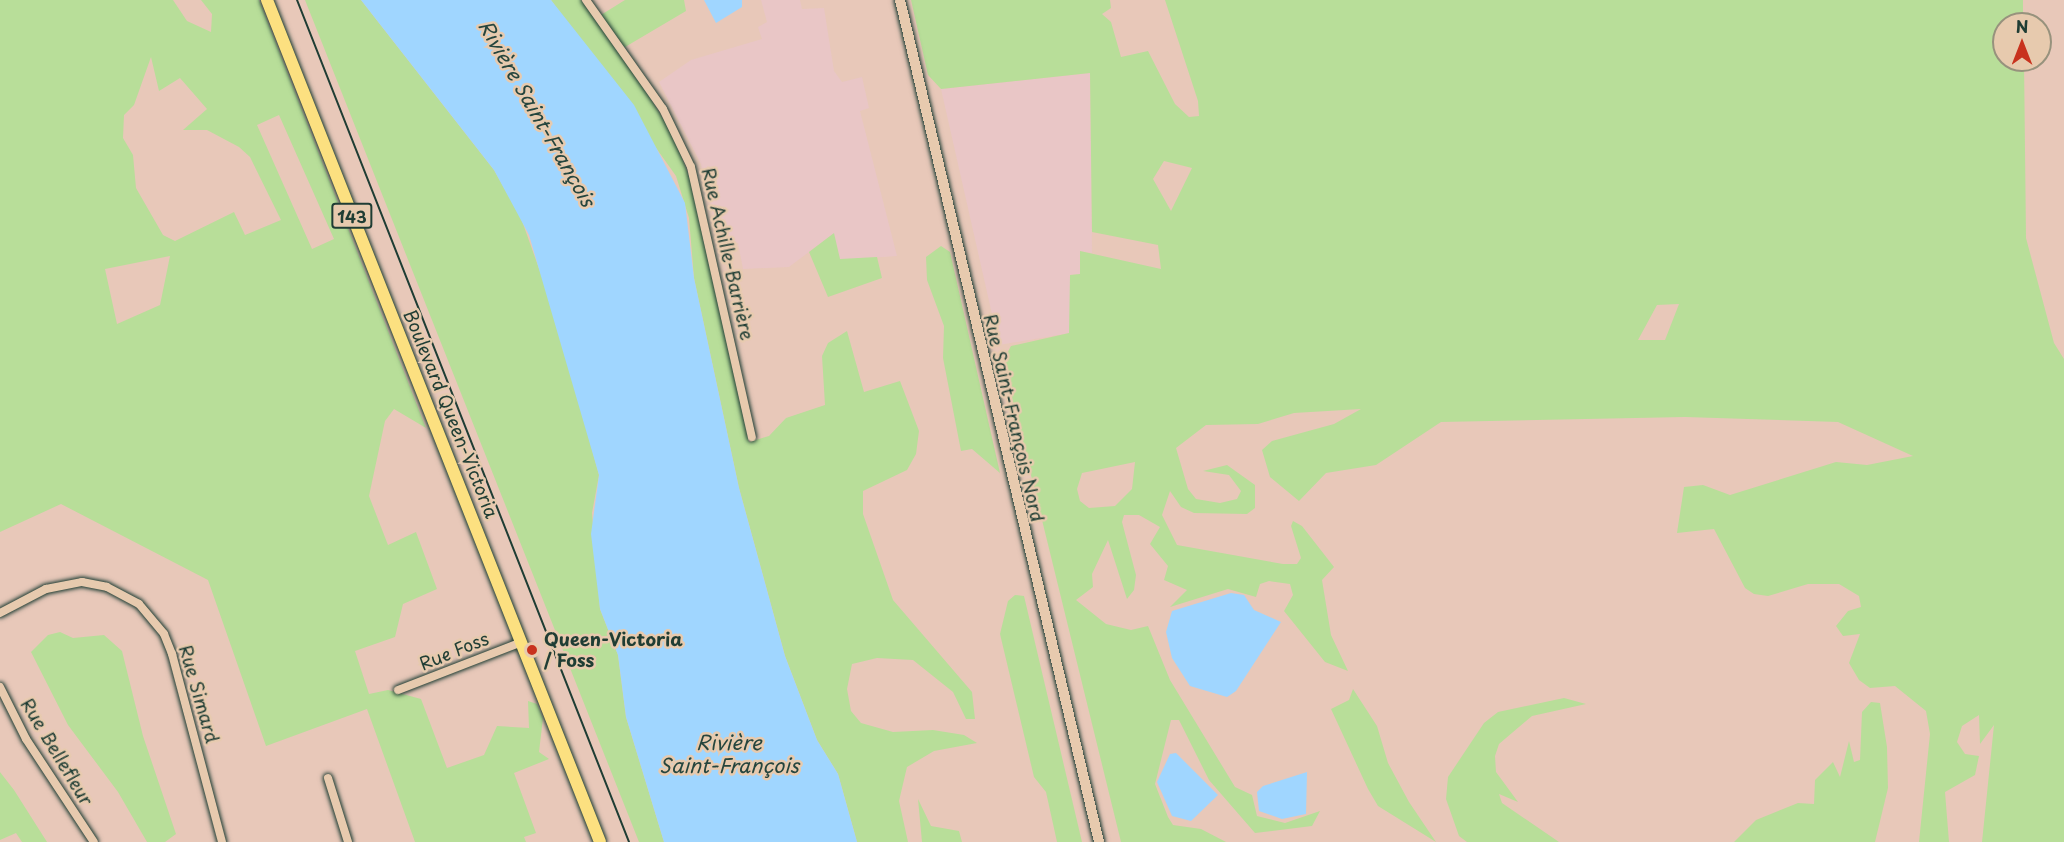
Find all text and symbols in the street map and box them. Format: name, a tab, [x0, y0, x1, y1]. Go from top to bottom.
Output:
north arrow	[1992, 12, 2052, 72]
text: N	[2016, 14, 2028, 38]
water label: Rivière Saint-François	[474, 15, 600, 211]
street label: Rue Achille-Barrière	[697, 165, 759, 343]
road number: 143	[331, 203, 373, 229]
street label: Boulevard Queen-Victoria	[399, 306, 503, 522]
street label: Rue Saint-François Nord	[979, 311, 1049, 525]
street label: Rue Foss	[415, 627, 493, 675]
place label: Queen-Victoria / Foss	[544, 629, 683, 672]
street label: Rue Simard	[175, 642, 223, 746]
marker: Queen-Victoria / Foss	[525, 643, 539, 657]
street label: Rue Bellefleur	[17, 695, 97, 809]
water label: Rivière Saint-François	[659, 731, 799, 778]

